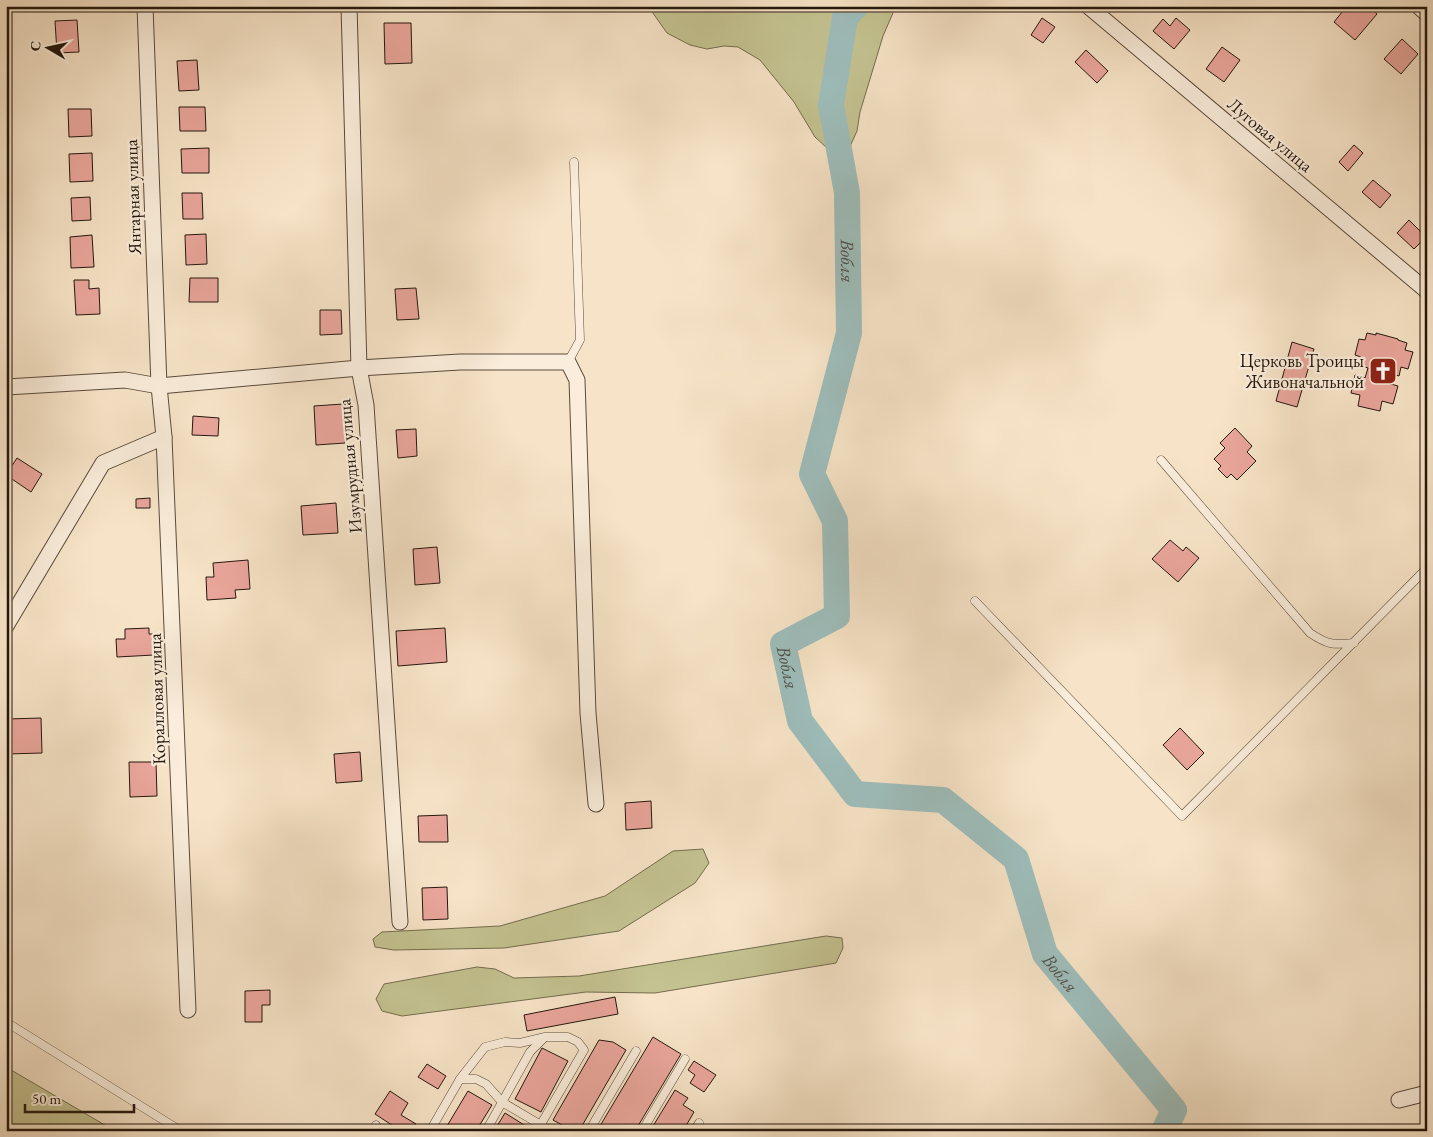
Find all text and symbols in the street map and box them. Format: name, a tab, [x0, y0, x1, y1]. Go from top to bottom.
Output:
north arrow	[22, 22, 72, 72]
text: С	[25, 40, 45, 52]
street label: Луговая улица	[1223, 92, 1318, 178]
street label: Янтарная улица	[119, 138, 146, 256]
water label: Вобля	[835, 238, 860, 283]
place label: Церковь Троицы Живоначальной	[1240, 349, 1364, 393]
church icon: Церковь Троицы Живоначальной	[1368, 356, 1398, 386]
street label: Изумрудная улица	[332, 397, 367, 534]
street label: Коралловая улица	[143, 632, 170, 765]
water label: Вобля	[771, 642, 805, 692]
water label: Вобля	[1036, 947, 1084, 998]
scale bar	[25, 1082, 134, 1114]
text: 50 m	[32, 1089, 61, 1108]

